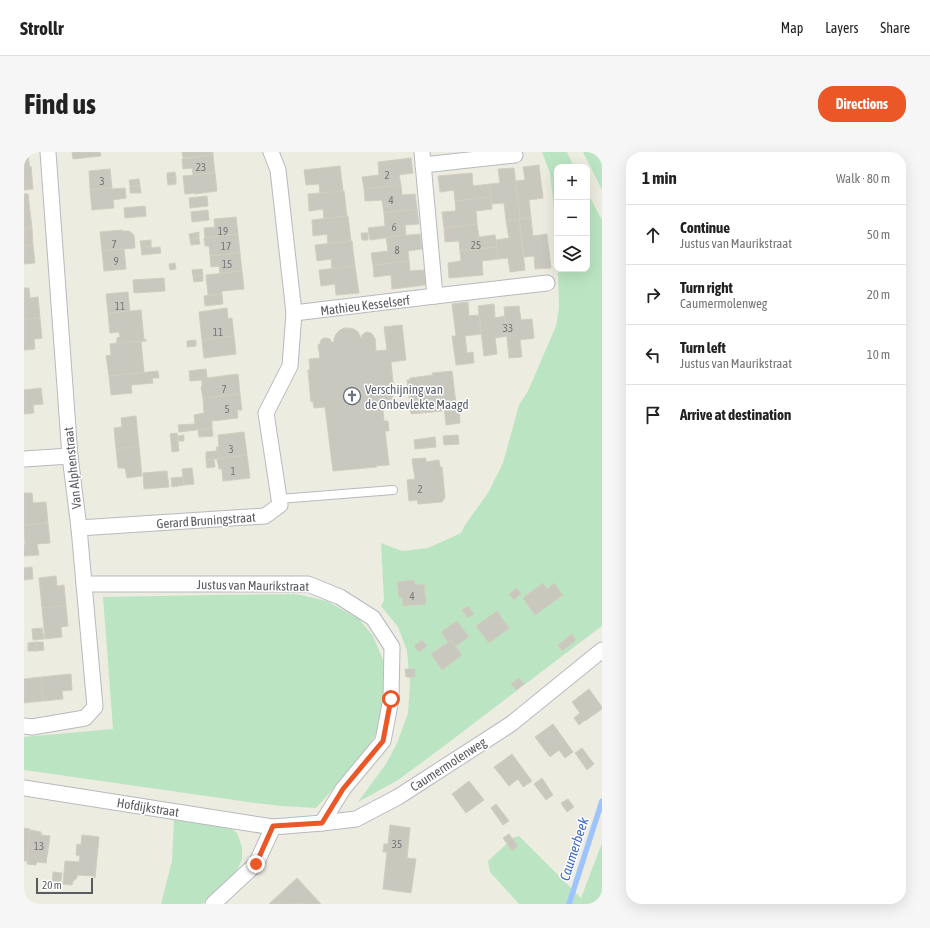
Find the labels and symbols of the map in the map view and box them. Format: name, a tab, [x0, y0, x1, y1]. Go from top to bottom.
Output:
house number: 23	[196, 161, 206, 173]
house number: 2	[384, 169, 390, 181]
house number: 3	[99, 175, 105, 187]
house number: 4	[388, 194, 394, 206]
house number: 6	[391, 221, 397, 233]
house number: 19	[218, 225, 228, 237]
house number: 7	[111, 238, 117, 250]
house number: 25	[471, 239, 481, 251]
house number: 17	[221, 240, 231, 252]
house number: 8	[394, 244, 400, 256]
house number: 9	[113, 255, 119, 267]
house number: 15	[222, 258, 232, 270]
street label: Mathieu Kesselserf	[319, 293, 411, 318]
house number: 11	[115, 300, 125, 312]
house number: 33	[503, 322, 513, 334]
house number: 11	[213, 326, 223, 338]
place label: Verschijning van de Onbevlekte Maagd	[365, 382, 469, 412]
house number: 7	[221, 383, 227, 395]
church icon: Verschijning van de Onbevlekte Maagd	[342, 386, 362, 406]
house number: 5	[224, 403, 230, 415]
street label: Van Alphenstraat	[61, 426, 84, 510]
house number: 3	[228, 443, 234, 455]
house number: 1	[230, 465, 236, 477]
house number: 2	[417, 483, 423, 495]
street label: Gerard Bruningstraat	[156, 510, 256, 531]
street label: Justus van Maurikstraat	[197, 577, 309, 594]
house number: 4	[409, 590, 415, 602]
route start	[382, 690, 400, 708]
street label: Caumermolenweg	[408, 734, 489, 795]
street label: Hofdijkstraat	[116, 795, 180, 820]
water label: Caumerbeek	[556, 815, 592, 883]
house number: 35	[392, 838, 402, 850]
house number: 13	[34, 840, 44, 852]
route end	[247, 855, 265, 873]
scale bar	[36, 876, 93, 895]

